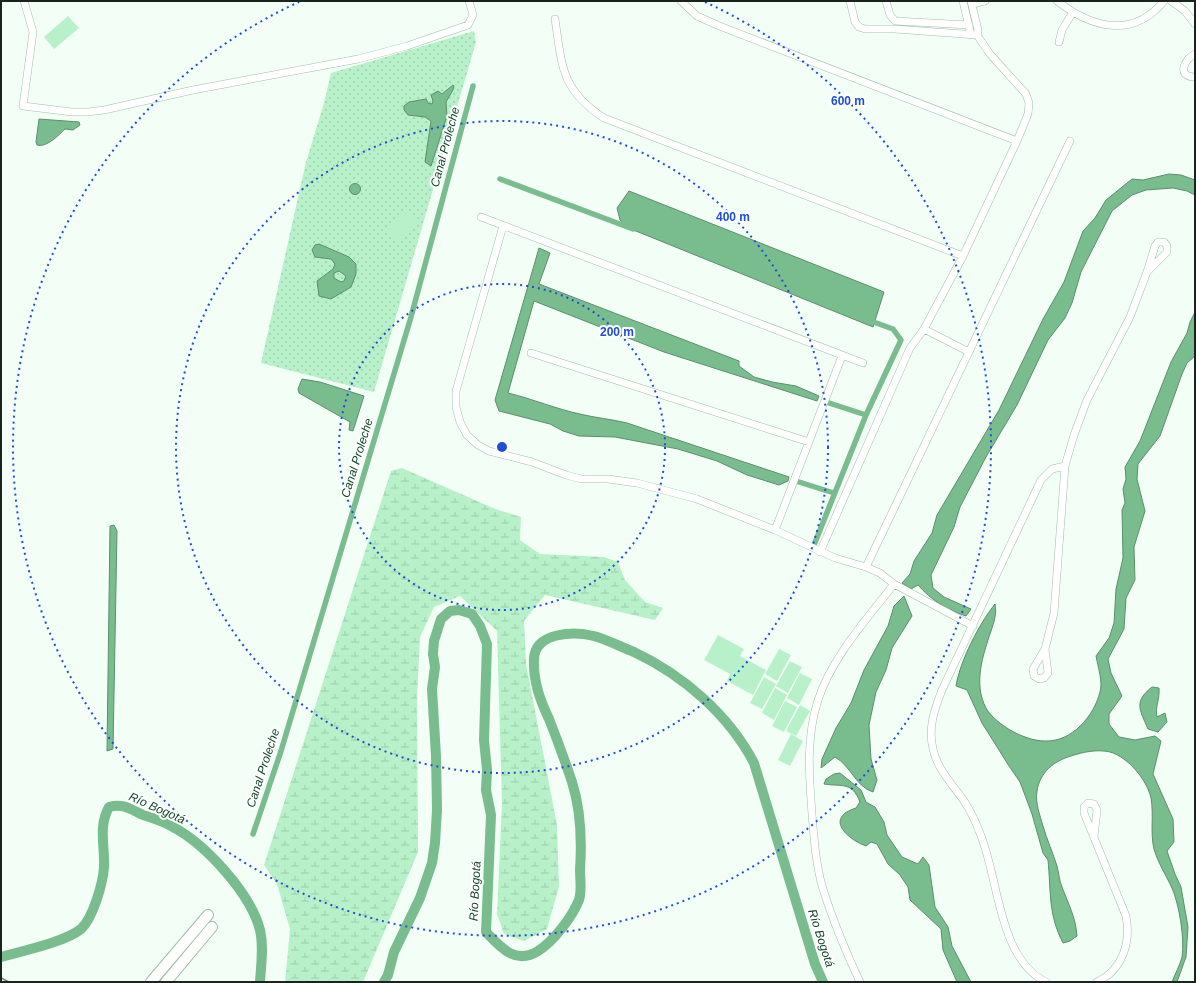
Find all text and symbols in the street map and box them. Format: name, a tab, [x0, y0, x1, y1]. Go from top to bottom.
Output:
text: 600 m	[831, 94, 865, 108]
water label: Canal Proleche	[428, 105, 462, 188]
text: 400 m	[716, 210, 750, 224]
text: 200 m	[600, 325, 634, 339]
water label: Canal Proleche	[338, 416, 376, 499]
centre of rings	[495, 440, 509, 454]
water label: Canal Proleche	[244, 727, 282, 809]
water label: Río Bogotá	[127, 789, 188, 827]
water label: Río Bogotá	[466, 860, 484, 921]
water label: Río Bogotá	[805, 907, 837, 969]

